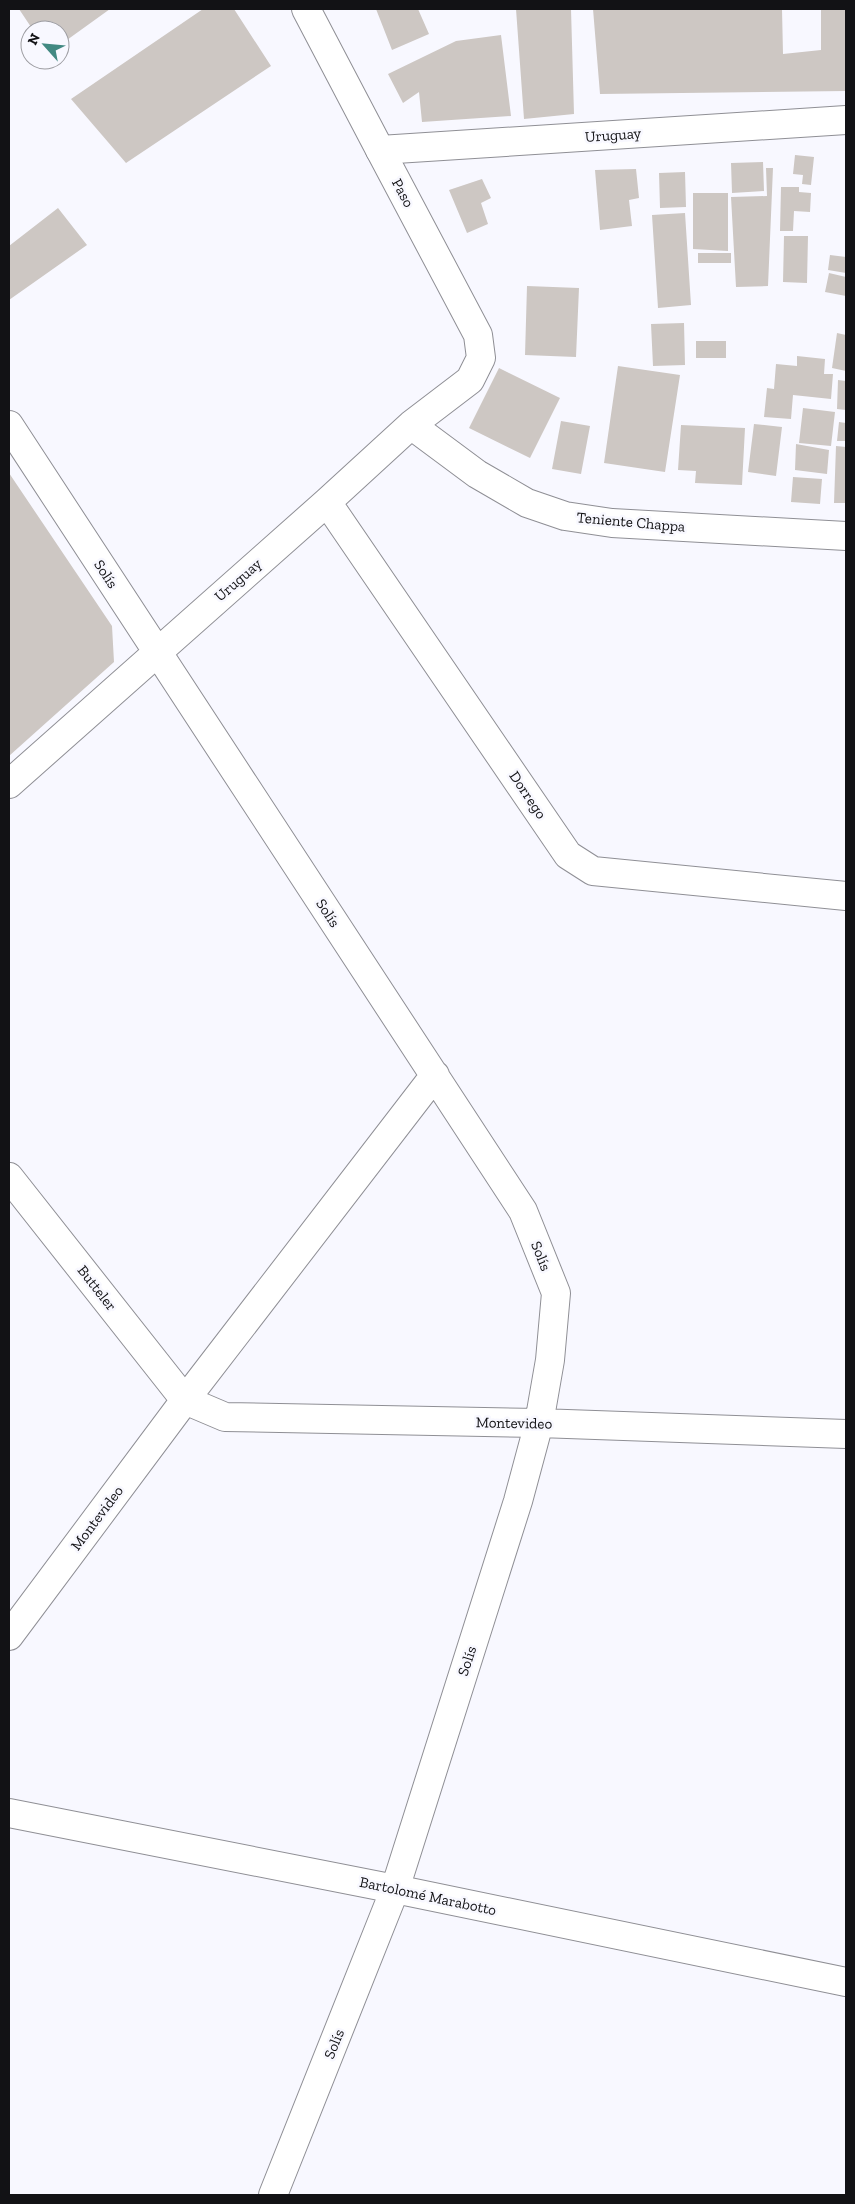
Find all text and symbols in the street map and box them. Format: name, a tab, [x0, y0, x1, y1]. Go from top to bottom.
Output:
north arrow	[20, 20, 70, 70]
text: N	[24, 30, 44, 48]
street label: Uruguay	[584, 124, 642, 146]
street label: Paso	[388, 176, 418, 211]
street label: Teniente Chappa	[576, 508, 686, 536]
street label: Uruguay	[211, 555, 265, 605]
street label: Solís	[90, 556, 122, 592]
street label: Dorrego	[505, 768, 551, 823]
street label: Solís	[312, 895, 344, 931]
street label: Solís	[527, 1239, 555, 1273]
street label: Butteler	[74, 1262, 120, 1314]
street label: Montevideo	[476, 1413, 553, 1433]
street label: Montevideo	[67, 1482, 127, 1554]
street label: Solís	[454, 1644, 480, 1678]
street label: Bartolomé Marabotto	[358, 1873, 498, 1919]
street label: Solís	[320, 2027, 348, 2061]

